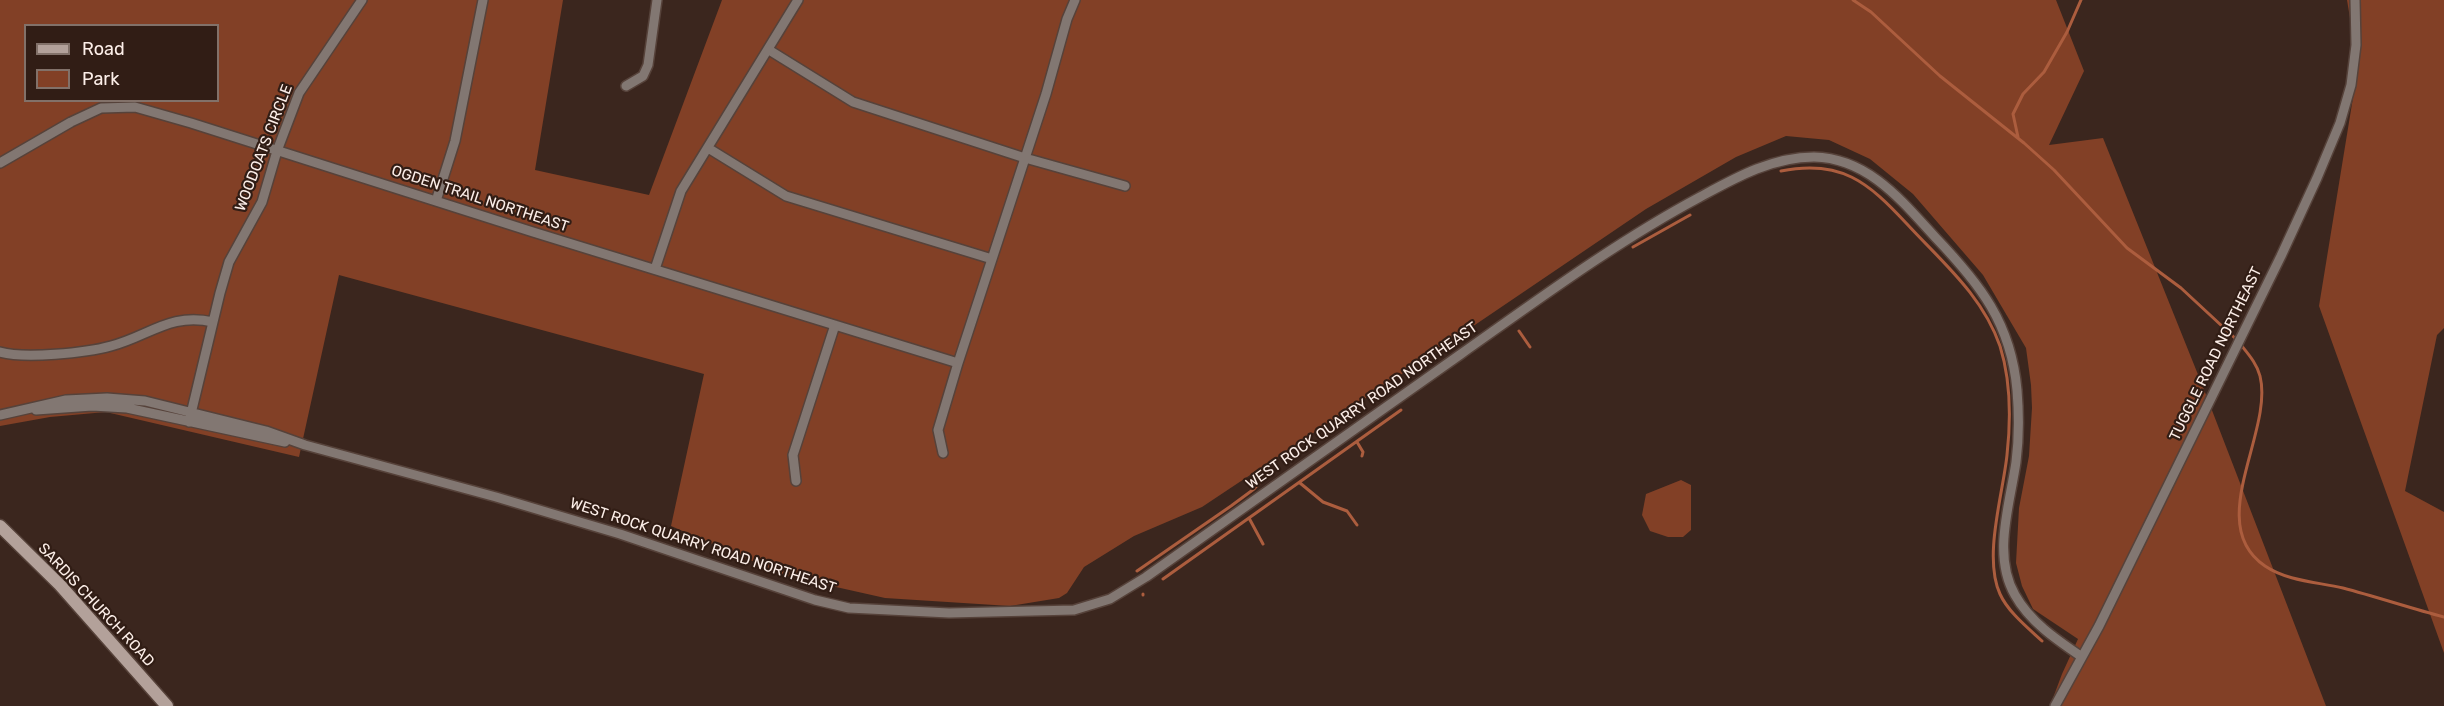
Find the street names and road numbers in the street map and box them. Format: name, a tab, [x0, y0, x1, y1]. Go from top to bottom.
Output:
street label: WOODOATS CIRCLE	[232, 82, 296, 214]
street label: OGDEN TRAIL NORTHEAST	[389, 162, 571, 236]
street label: TUGGLE ROAD NORTHEAST	[2166, 264, 2266, 444]
street label: WEST ROCK QUARRY ROAD NORTHEAST	[1243, 319, 1481, 493]
street label: WEST ROCK QUARRY ROAD NORTHEAST	[568, 494, 838, 598]
street label: SARDIS CHURCH ROAD	[34, 540, 158, 670]

